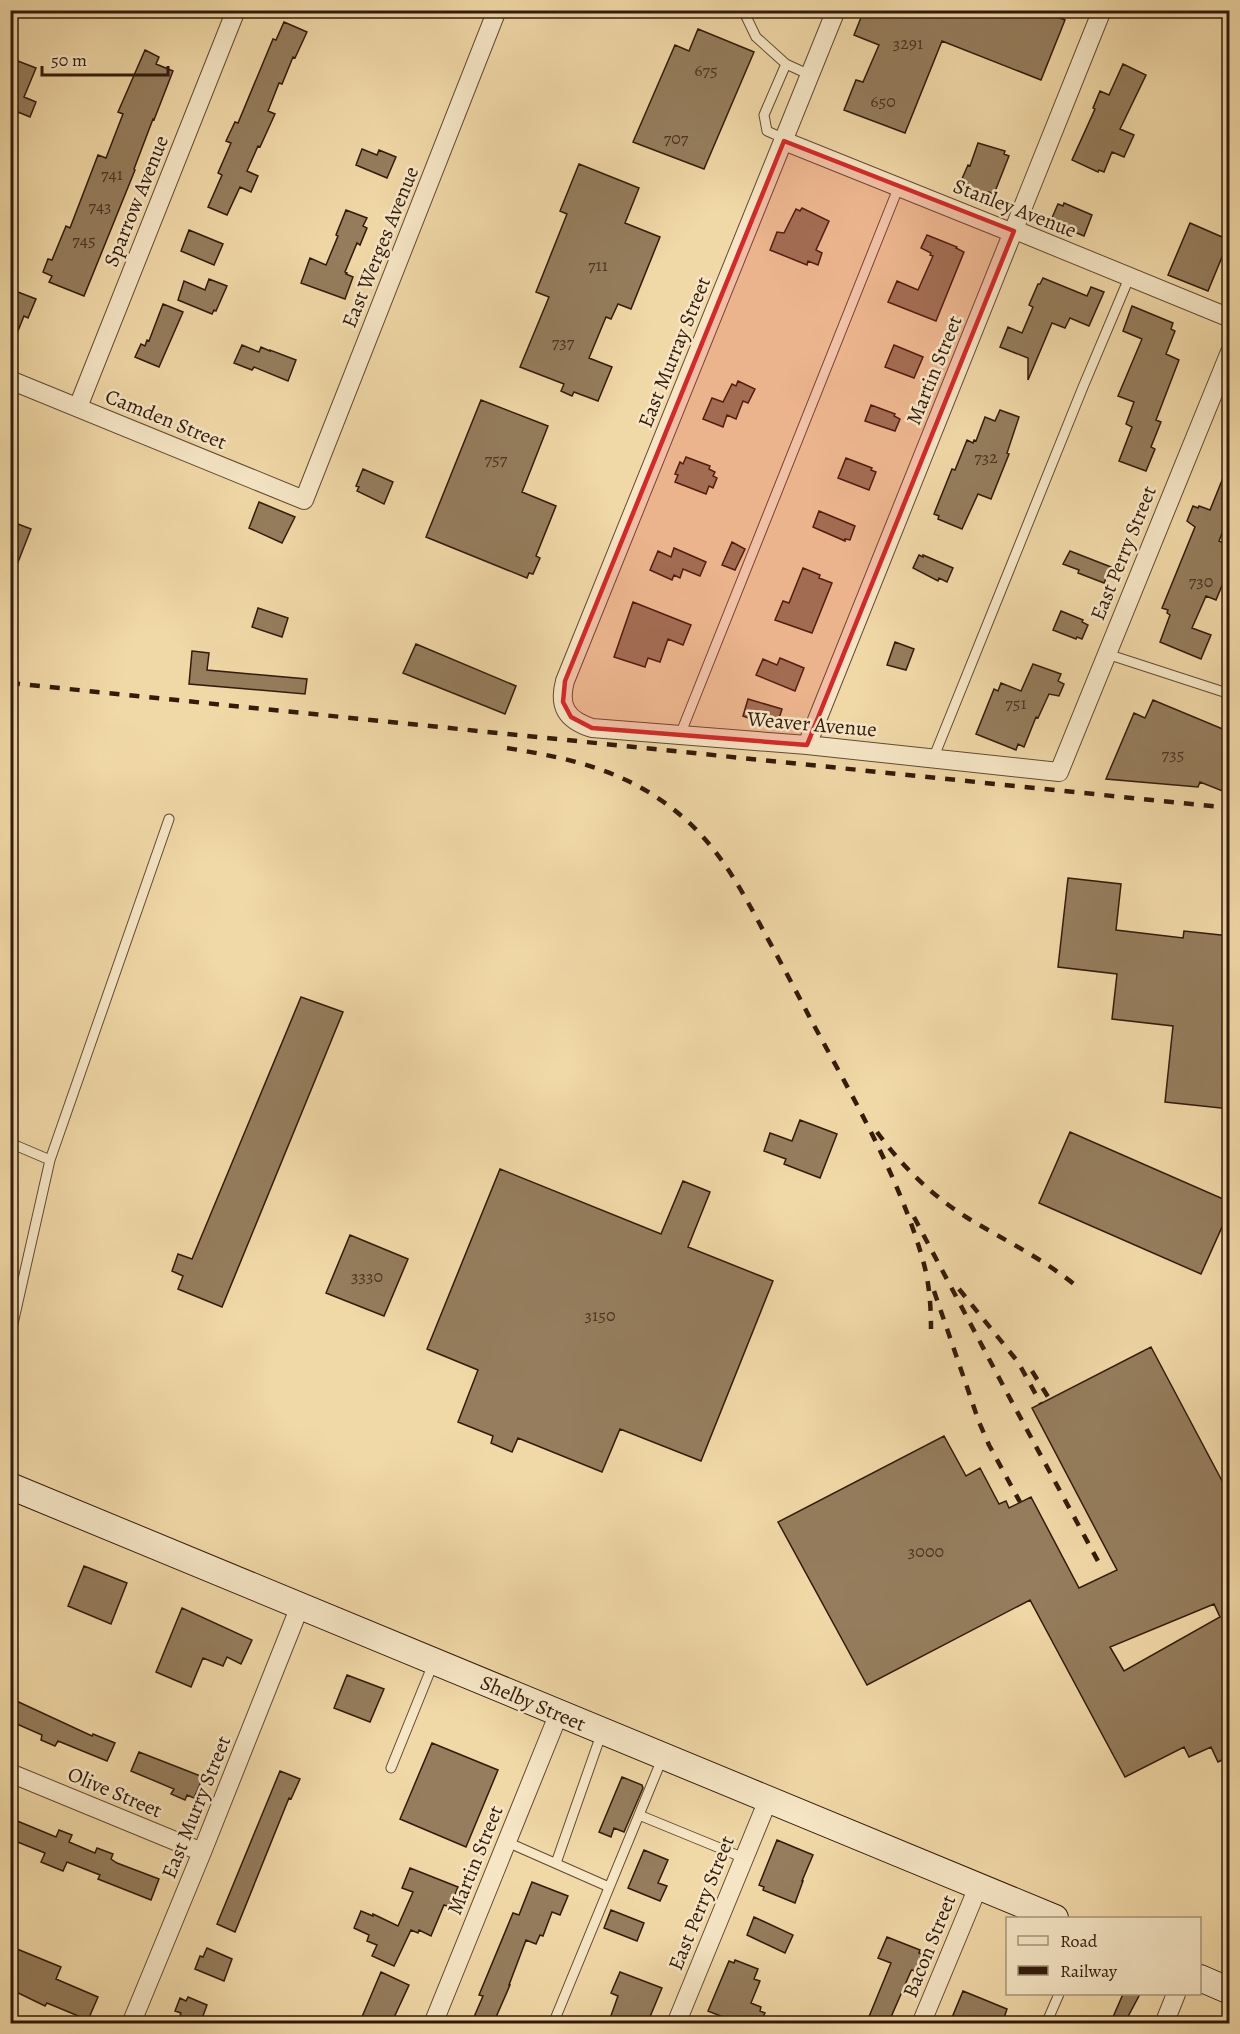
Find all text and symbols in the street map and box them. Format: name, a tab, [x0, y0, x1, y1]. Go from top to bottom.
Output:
house number: 3291	[893, 31, 923, 55]
scale bar	[42, 39, 168, 77]
text: 50 m	[51, 48, 87, 72]
house number: 675	[694, 58, 718, 82]
house number: 650	[870, 89, 896, 113]
house number: 707	[664, 126, 689, 150]
street label: Sparrow Avenue	[97, 131, 175, 271]
house number: 741	[101, 162, 123, 186]
street label: East Werges Avenue	[335, 162, 425, 332]
street label: Stanley Avenue	[949, 172, 1081, 244]
house number: 743	[88, 194, 112, 218]
house number: 745	[72, 228, 96, 252]
house number: 711	[588, 253, 608, 277]
street label: East Murray Street	[631, 272, 717, 432]
street label: Martin Street	[899, 311, 969, 429]
house number: 737	[552, 330, 575, 354]
street label: Camden Street	[101, 382, 231, 456]
house number: 732	[974, 445, 998, 469]
house number: 757	[485, 447, 508, 471]
street label: East Perry Street	[1083, 481, 1163, 624]
house number: 730	[1189, 569, 1213, 593]
house number: 751	[1005, 691, 1027, 715]
street label: Weaver Avenue	[745, 704, 878, 744]
house number: 735	[1162, 742, 1184, 766]
house number: 3330	[351, 1264, 383, 1288]
house number: 3150	[585, 1303, 615, 1327]
house number: 3000	[908, 1539, 944, 1563]
street label: Shelby Street	[476, 1668, 590, 1738]
street label: East Murry Street	[155, 1731, 237, 1883]
street label: Olive Street	[64, 1760, 166, 1824]
street label: Martin Street	[440, 1801, 510, 1919]
street label: East Perry Street	[661, 1831, 741, 1974]
street label: Bacon Street	[896, 1890, 962, 2002]
legend	[1006, 1917, 1201, 1995]
text: Road	[1060, 1929, 1098, 1953]
text: Railway	[1060, 1959, 1118, 1983]

